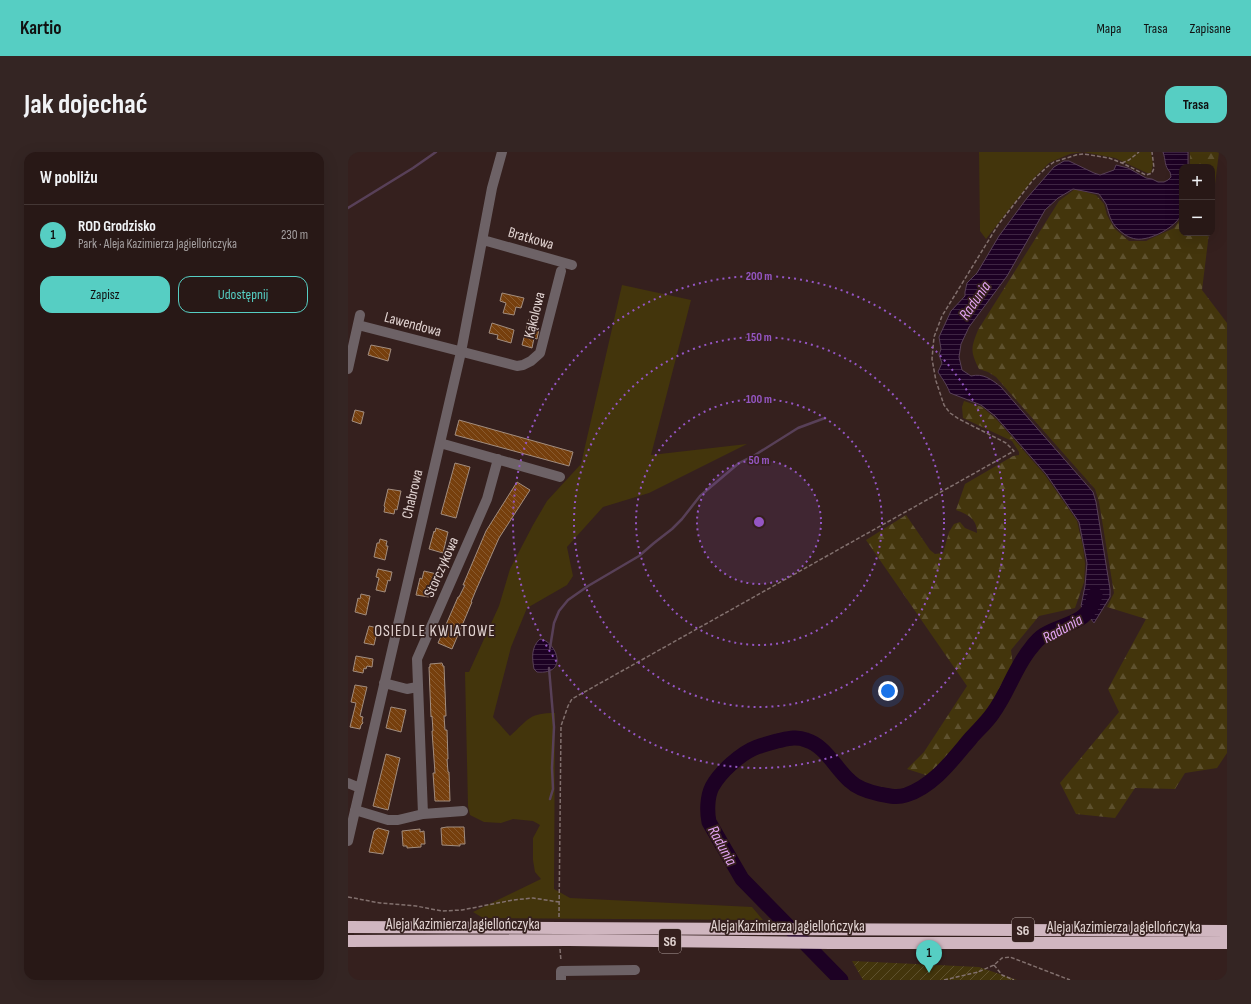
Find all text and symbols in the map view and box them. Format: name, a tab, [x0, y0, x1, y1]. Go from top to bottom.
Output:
text: Kartio	[20, 17, 62, 40]
text: Mapa	[1096, 20, 1121, 37]
text: Trasa	[1143, 20, 1168, 37]
text: Zapisane	[1190, 20, 1231, 37]
button: Trasa	[1165, 86, 1227, 123]
text: Jak dojechać	[24, 88, 147, 121]
map controls	[1179, 164, 1215, 236]
button: +	[1179, 164, 1215, 200]
text: W pobliżu	[40, 168, 98, 188]
button: −	[1179, 200, 1215, 236]
text: ROD Grodzisko	[78, 217, 156, 236]
street label: Bratkowa	[506, 223, 556, 254]
text: 1	[50, 227, 56, 243]
text: 230 m	[281, 227, 308, 243]
text: Park · Aleja Kazimierza Jagiellończyka	[78, 236, 237, 252]
text: 200 m	[746, 269, 772, 284]
button: Zapisz	[40, 276, 170, 313]
button: Udostępnij	[178, 276, 308, 313]
water label: Radunia	[955, 278, 996, 324]
street label: Kąkolowa	[520, 290, 549, 340]
street label: Lawendowa	[382, 308, 444, 341]
text: 150 m	[746, 330, 772, 345]
text: 100 m	[746, 392, 772, 407]
text: 50 m	[749, 453, 769, 468]
street label: Chabrowa	[398, 467, 427, 521]
centre of rings	[752, 515, 766, 529]
street label: Storczykowa	[420, 534, 463, 600]
water label: Radunia	[1039, 610, 1086, 648]
district label: OSIEDLE KWIATOWE	[374, 622, 496, 641]
your location	[878, 681, 898, 701]
water label: Radunia	[703, 822, 741, 869]
street label: Aleja Kazimierza Jagiellończyka	[385, 915, 540, 934]
street label: Aleja Kazimierza Jagiellończyka	[710, 917, 865, 936]
road number: S6	[1012, 918, 1034, 942]
street label: Aleja Kazimierza Jagiellończyka	[1046, 918, 1201, 937]
road number: S6	[659, 929, 681, 953]
pin: 1	[916, 940, 942, 973]

